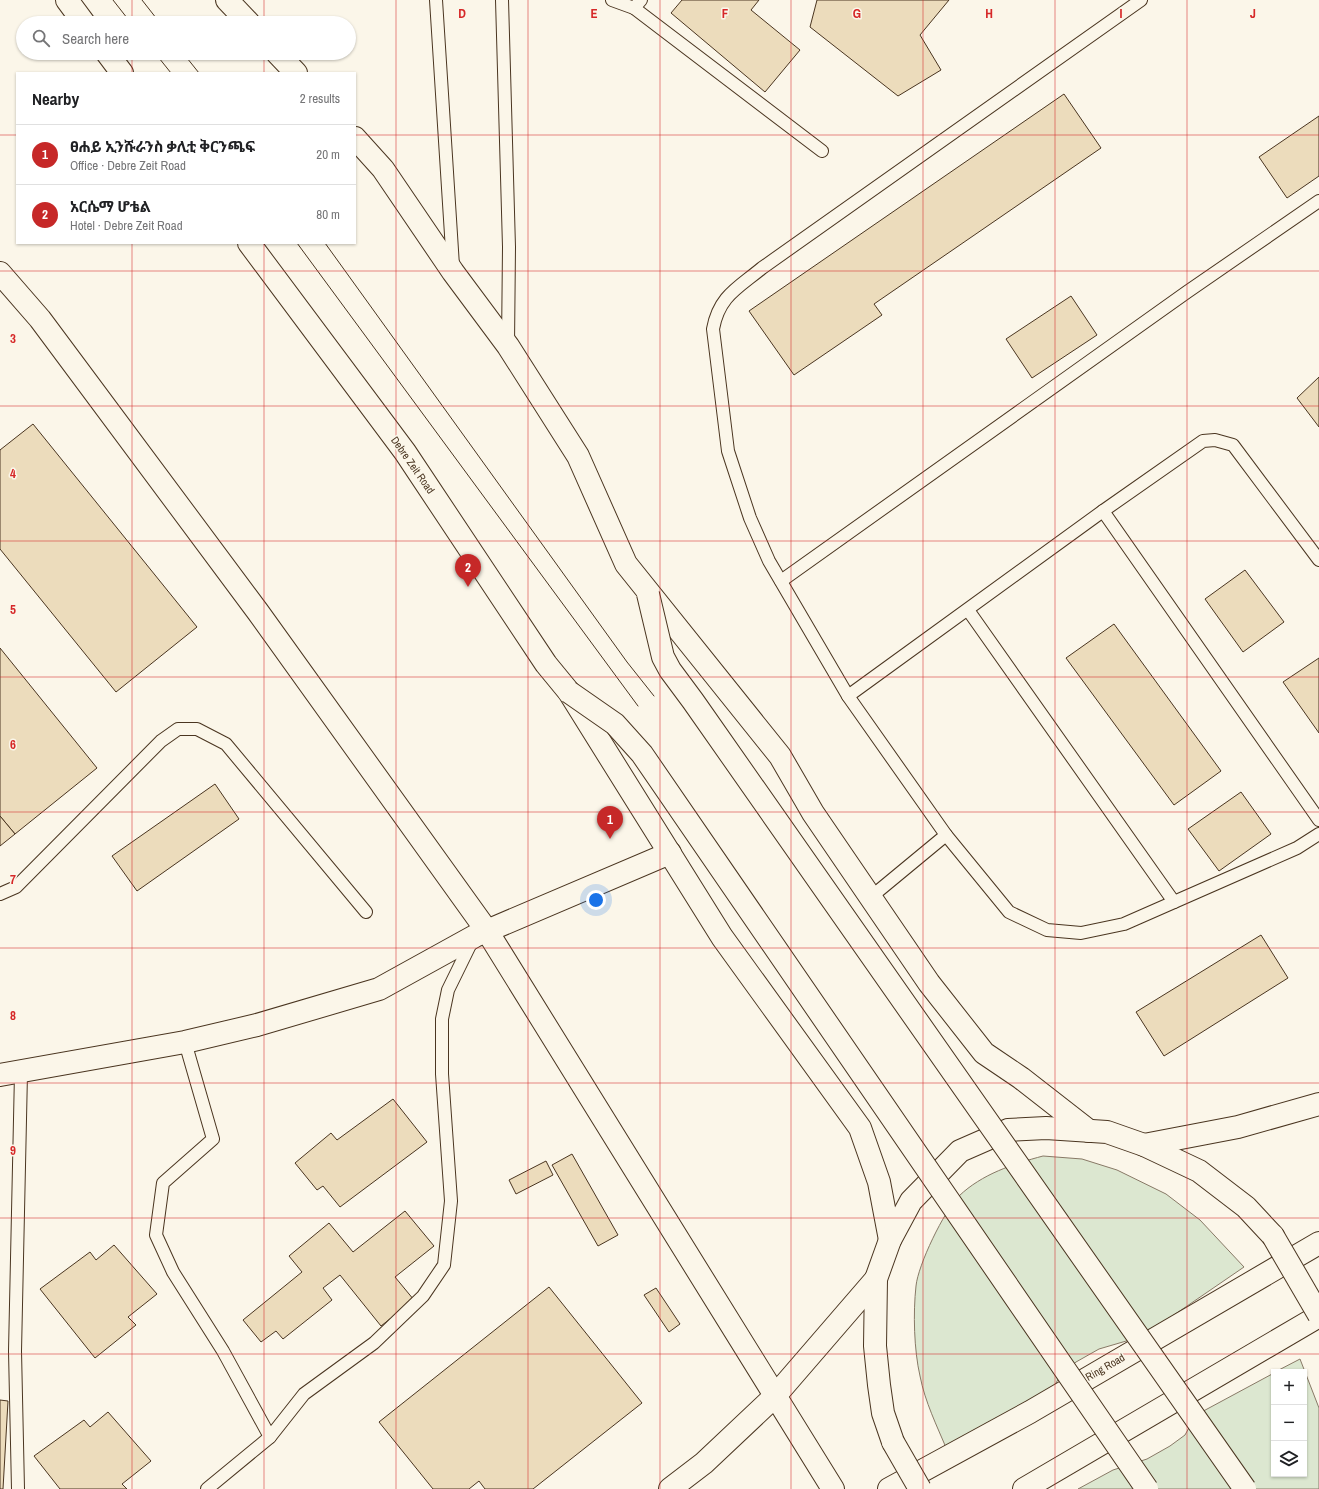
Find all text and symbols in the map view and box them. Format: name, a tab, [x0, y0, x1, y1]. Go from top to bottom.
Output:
text: D	[458, 5, 466, 22]
text: E	[590, 5, 598, 22]
text: F	[722, 5, 729, 22]
text: G	[853, 5, 861, 22]
text: H	[985, 5, 993, 22]
text: I	[1120, 5, 1123, 22]
text: J	[1250, 5, 1256, 22]
search box	[16, 16, 356, 60]
icon: search	[30, 27, 52, 49]
text: Search here	[62, 28, 129, 49]
text: Nearby	[32, 87, 79, 110]
text: 2 results	[300, 90, 340, 107]
text: ፀሐይ ኢንሹራንስ ቃሊቲ ቅርንጫፍ	[70, 136, 255, 157]
text: 1	[42, 146, 48, 163]
text: 20 m	[316, 146, 340, 163]
text: Office · Debre Zeit Road	[70, 157, 186, 174]
text: አርሴማ ሆቴል	[70, 196, 151, 217]
text: 2	[42, 206, 48, 223]
text: 80 m	[316, 206, 340, 223]
text: Hotel · Debre Zeit Road	[70, 217, 183, 234]
text: 3	[10, 330, 16, 347]
street label: Debre Zeit Road	[388, 434, 438, 496]
text: 4	[10, 465, 16, 482]
pin: 2	[455, 554, 481, 587]
text: 5	[10, 601, 16, 618]
text: 6	[10, 736, 16, 753]
pin: 1	[597, 806, 623, 839]
text: 7	[10, 871, 16, 888]
your location	[586, 890, 606, 910]
text: 8	[10, 1007, 16, 1024]
text: 9	[10, 1142, 16, 1159]
street label: Ring Road	[1083, 1350, 1127, 1384]
map controls	[1271, 1369, 1307, 1477]
button: +	[1271, 1369, 1307, 1405]
button: −	[1271, 1405, 1307, 1441]
button: layers	[1271, 1441, 1307, 1477]

